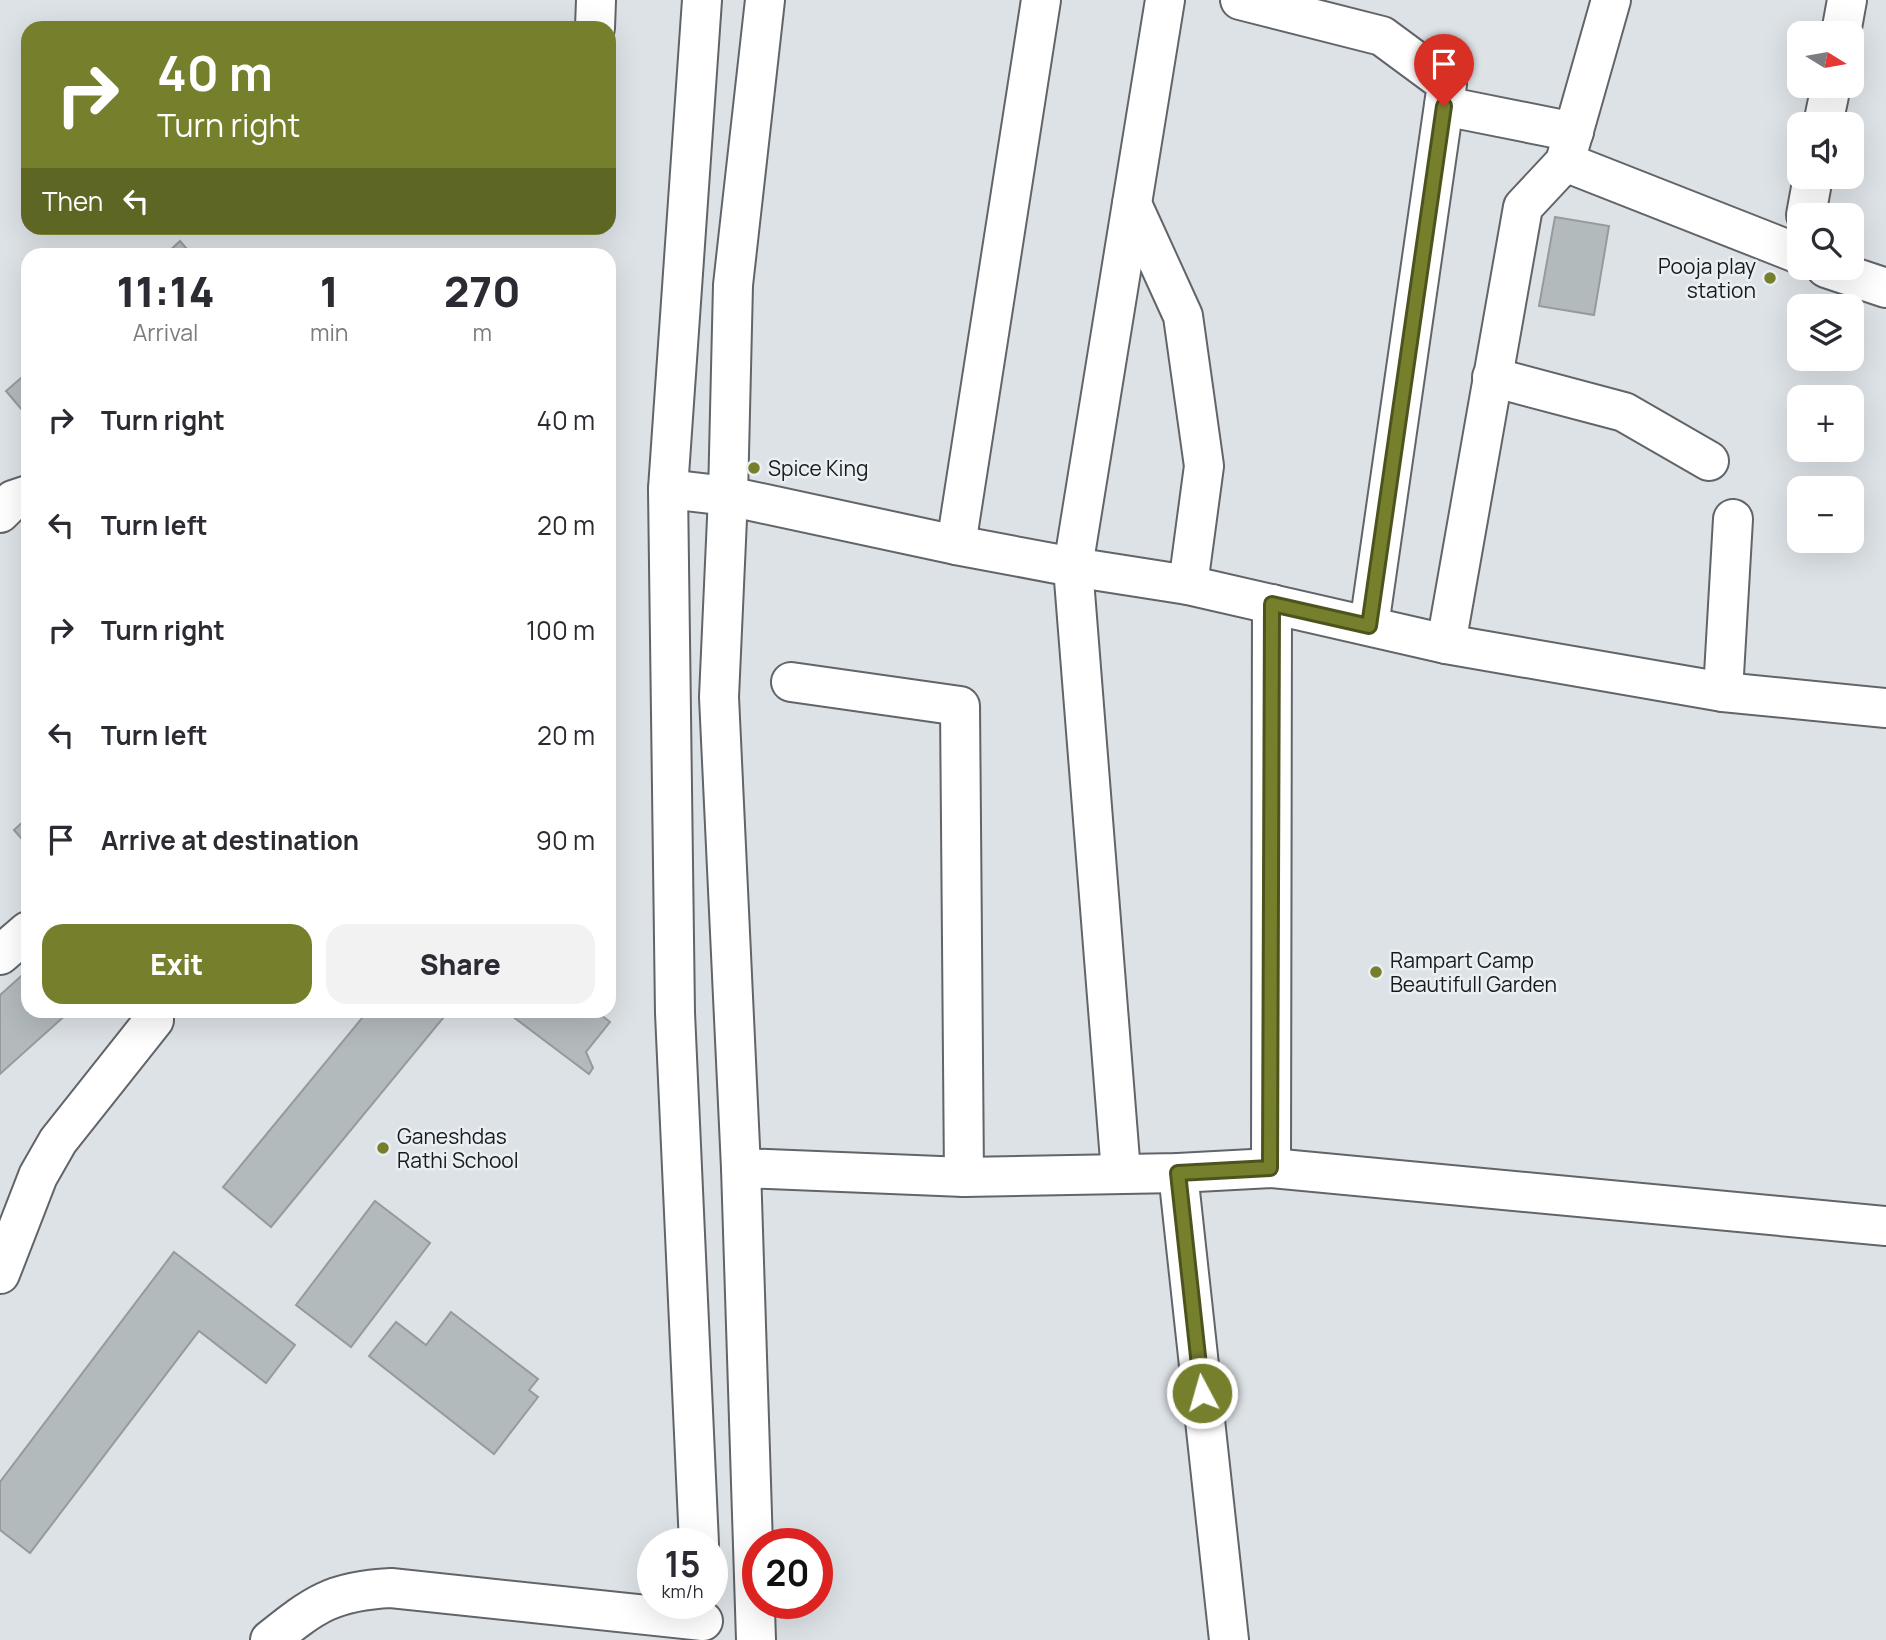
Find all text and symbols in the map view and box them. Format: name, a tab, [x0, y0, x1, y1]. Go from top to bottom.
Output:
north arrow	[1787, 21, 1864, 98]
map controls	[1787, 21, 1864, 553]
pin	[1414, 34, 1474, 106]
text: 40 m	[157, 39, 273, 106]
icon: arrive	[1425, 45, 1463, 83]
icon: right	[42, 49, 133, 140]
text: Turn right	[157, 103, 300, 147]
button: sound	[1787, 112, 1864, 189]
icon: left	[117, 182, 155, 220]
text: Then	[42, 183, 103, 219]
button: search	[1787, 203, 1864, 280]
place label: Pooja play station	[1658, 252, 1756, 304]
text: 11:14	[116, 262, 215, 320]
text: 1	[320, 262, 339, 320]
text: 270	[444, 262, 521, 320]
marker: Pooja play station	[1762, 270, 1778, 286]
button: layers	[1787, 294, 1864, 371]
text: Arrival	[133, 316, 198, 348]
text: min	[310, 316, 349, 348]
text: m	[472, 316, 492, 348]
button: +	[1787, 385, 1864, 462]
icon: right	[42, 401, 80, 439]
text: Turn right	[101, 402, 225, 438]
text: 40 m	[537, 402, 595, 438]
place label: Spice King	[768, 454, 868, 482]
marker: Spice King	[746, 460, 762, 476]
button: −	[1787, 476, 1864, 553]
icon: left	[42, 506, 80, 544]
text: Turn left	[101, 507, 208, 543]
text: 20 m	[537, 507, 595, 543]
icon: right	[42, 611, 80, 649]
text: Turn right	[101, 612, 225, 648]
text: 100 m	[526, 612, 595, 648]
icon: left	[42, 716, 80, 754]
text: Turn left	[101, 717, 208, 753]
text: 20 m	[537, 717, 595, 753]
icon: arrive	[42, 821, 80, 859]
text: Arrive at destination	[101, 822, 359, 858]
text: 90 m	[536, 822, 595, 858]
button: Exit	[42, 924, 312, 1004]
button: Share	[326, 924, 595, 1004]
place label: Rampart Camp Beautifull Garden	[1390, 946, 1557, 998]
marker: Rampart Camp Beautifull Garden	[1368, 964, 1384, 980]
place label: Ganeshdas Rathi School	[397, 1122, 519, 1174]
marker: Ganeshdas Rathi School	[375, 1140, 391, 1156]
position arrow	[1165, 1356, 1239, 1430]
speed limit sign: 20	[742, 1528, 833, 1619]
text: 15	[665, 1540, 700, 1588]
text: km/h	[662, 1579, 703, 1603]

